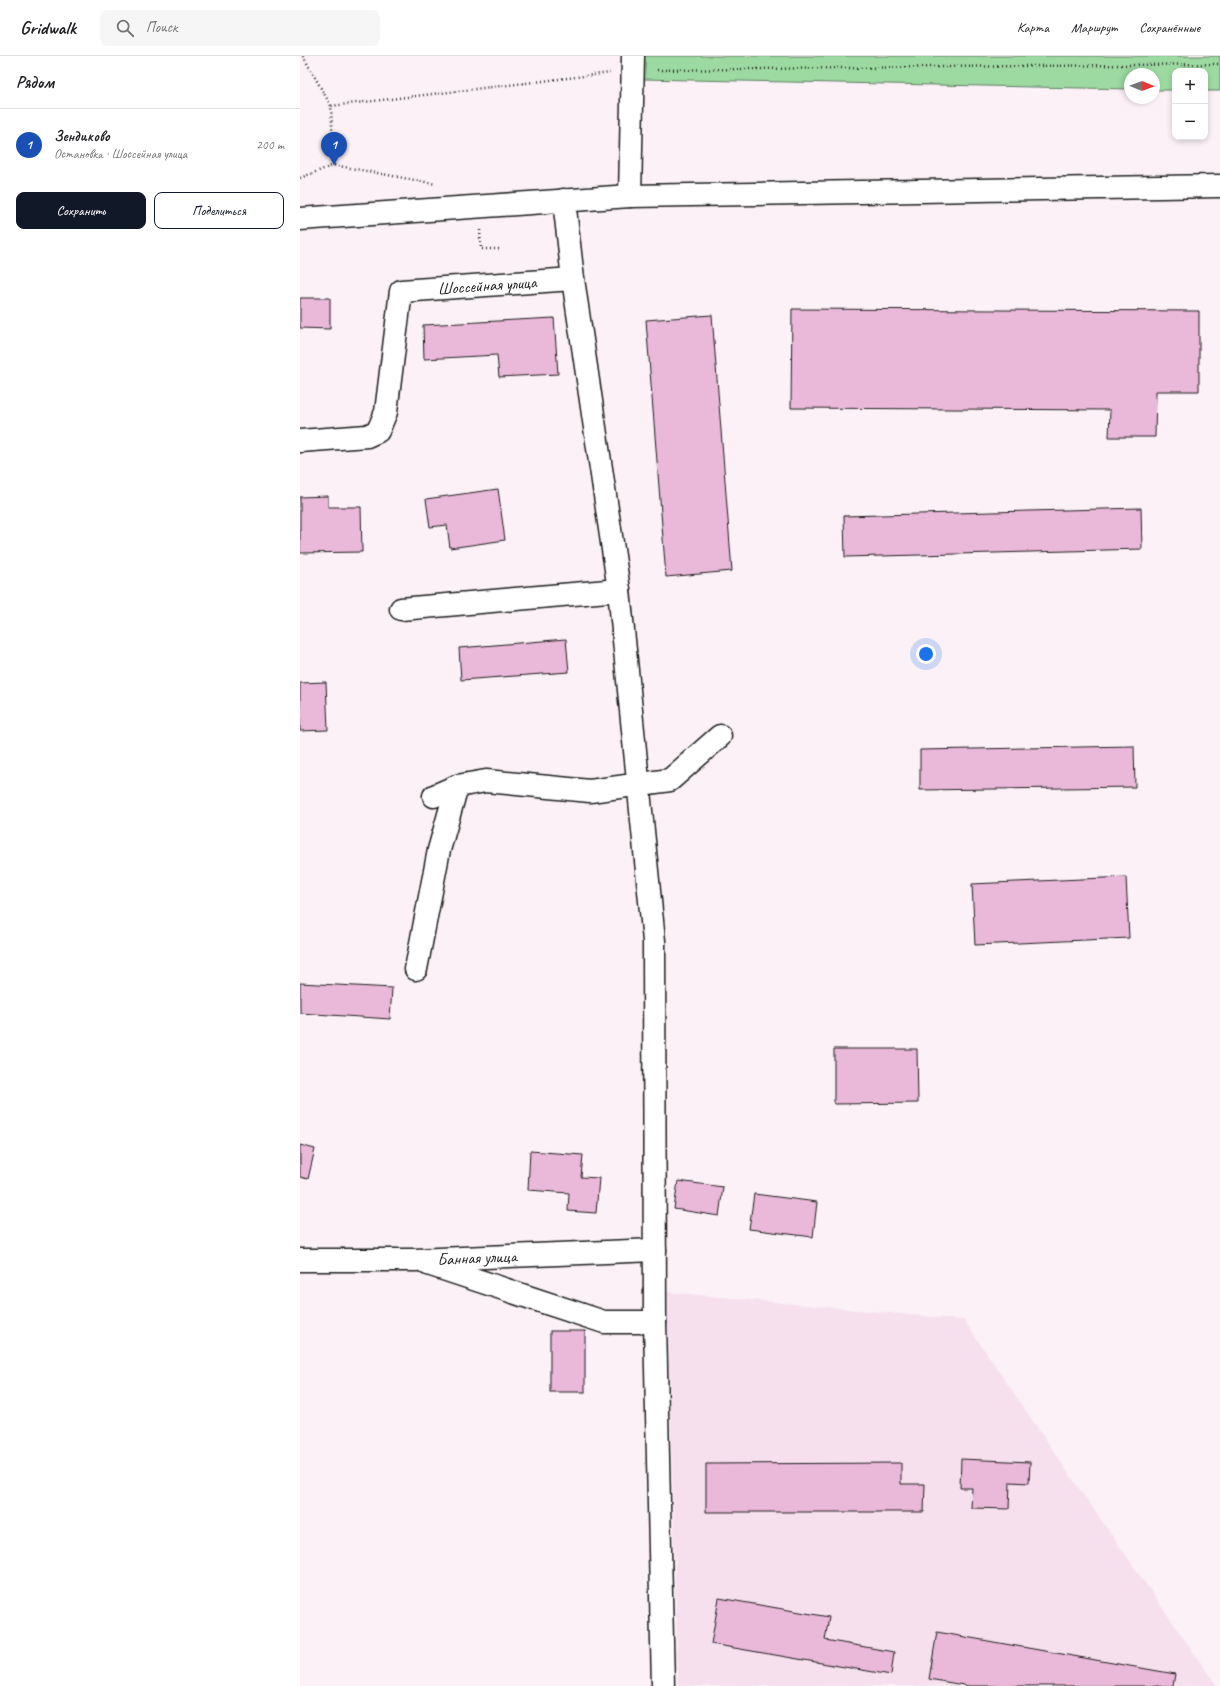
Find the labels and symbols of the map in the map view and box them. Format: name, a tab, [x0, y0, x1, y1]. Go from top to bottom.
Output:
north arrow	[1124, 68, 1160, 104]
pin: 1	[321, 132, 347, 165]
street label: Шоссейная улица	[437, 271, 538, 299]
your location	[916, 644, 936, 664]
street label: Банная улица	[437, 1246, 519, 1270]

